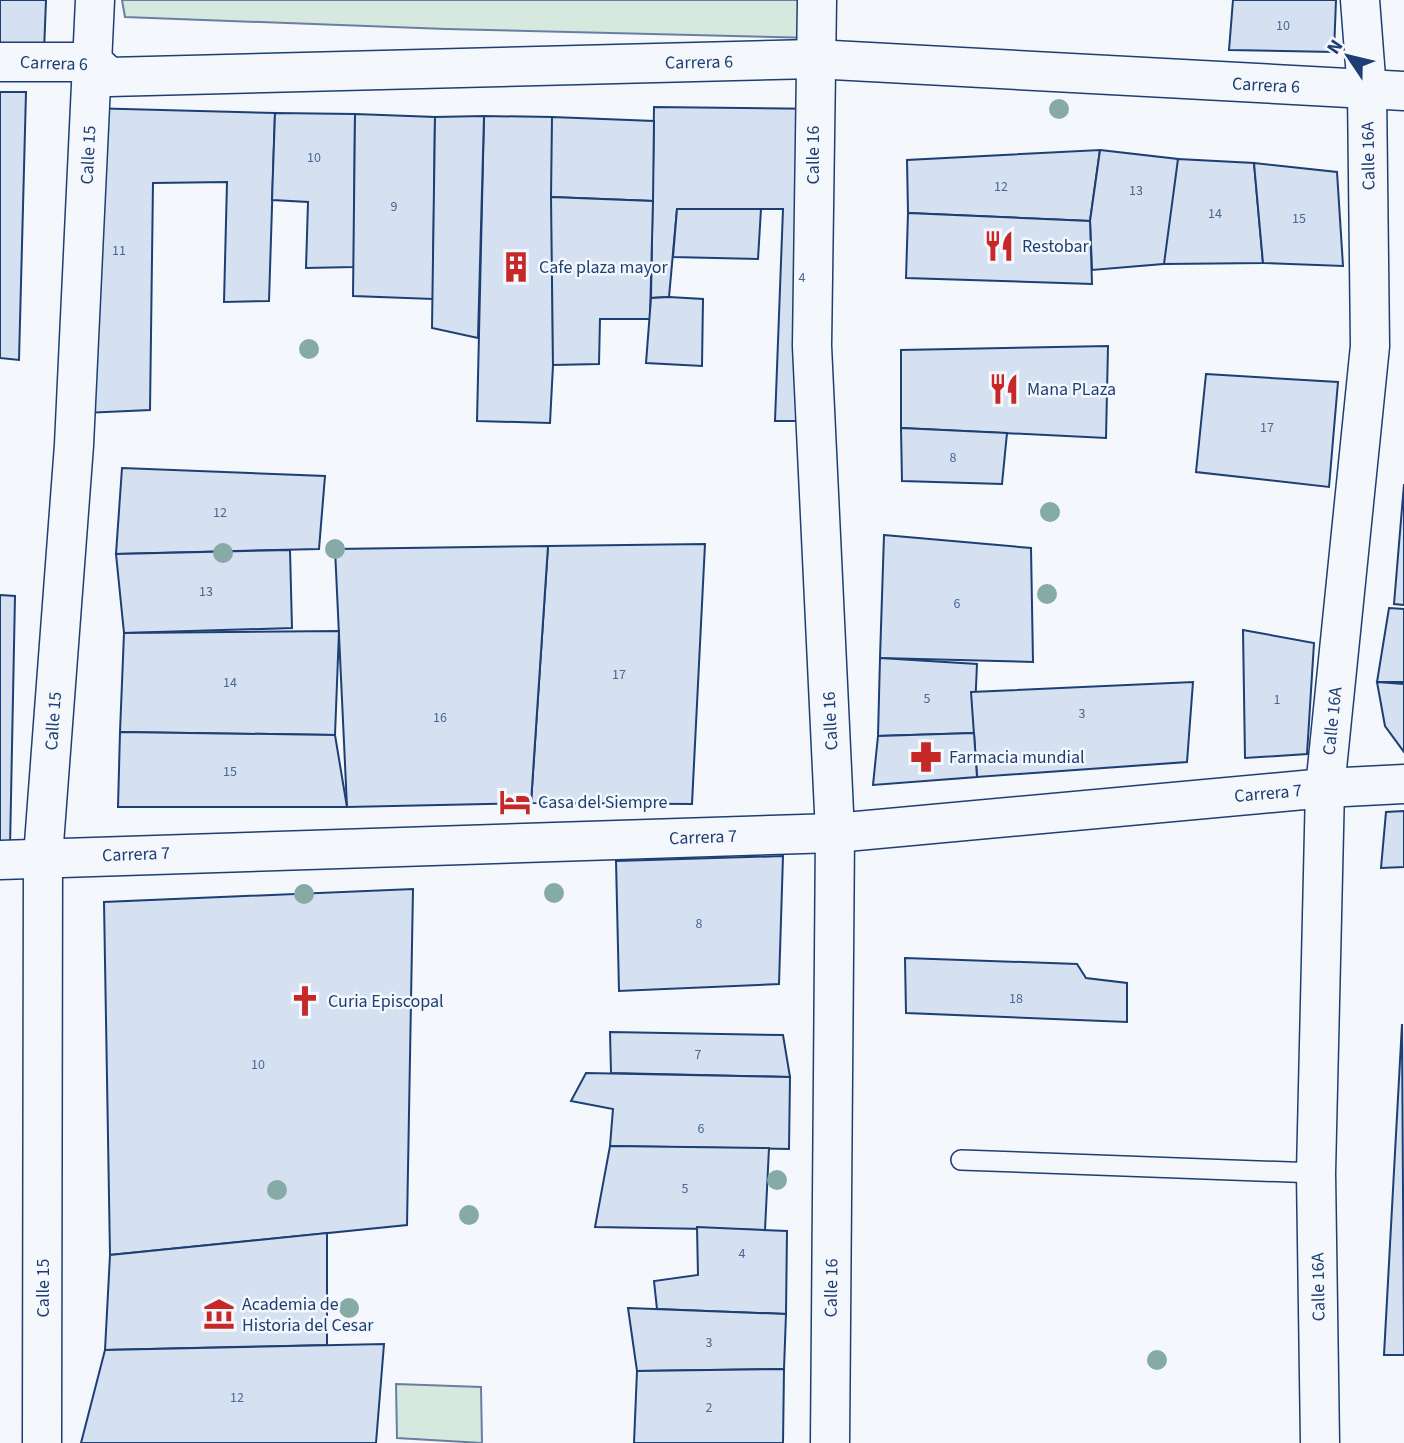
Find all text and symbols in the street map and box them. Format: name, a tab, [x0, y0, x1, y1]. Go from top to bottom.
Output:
house number: 10	[1276, 16, 1290, 36]
north arrow	[1313, 21, 1383, 91]
text: N	[1321, 34, 1350, 60]
street label: Carrera 6	[665, 49, 733, 76]
street label: Carrera 6	[20, 50, 88, 77]
street label: Carrera 6	[1231, 71, 1301, 100]
street label: Calle 16A	[1355, 121, 1382, 191]
street label: Calle 15	[74, 125, 103, 185]
street label: Calle 16	[801, 125, 826, 184]
house number: 10	[307, 148, 321, 168]
house number: 12	[994, 177, 1008, 197]
house number: 13	[1129, 181, 1143, 201]
house number: 9	[391, 197, 398, 217]
house number: 14	[1208, 204, 1222, 224]
house number: 15	[1292, 209, 1306, 229]
restaurant icon: Restobar	[982, 229, 1016, 263]
place label: Restobar	[1022, 234, 1090, 259]
house number: 11	[112, 241, 126, 261]
building icon: Cafe plaza mayor	[499, 250, 533, 284]
place label: Cafe plaza mayor	[539, 255, 669, 280]
house number: 4	[799, 268, 806, 288]
restaurant icon: Mana PLaza	[987, 372, 1021, 406]
place label: Mana PLaza	[1027, 377, 1116, 402]
house number: 17	[1260, 418, 1274, 438]
house number: 8	[950, 448, 957, 468]
house number: 12	[213, 503, 227, 523]
house number: 13	[199, 582, 213, 602]
house number: 6	[954, 594, 961, 614]
house number: 17	[612, 665, 626, 685]
house number: 14	[223, 673, 237, 693]
street label: Calle 16A	[1316, 685, 1349, 757]
house number: 5	[924, 689, 931, 709]
house number: 1	[1274, 690, 1281, 710]
street label: Calle 15	[39, 691, 68, 751]
street label: Calle 16	[816, 691, 845, 751]
house number: 3	[1079, 704, 1086, 724]
house number: 16	[433, 708, 447, 728]
pharmacy icon: Farmacia mundial	[909, 740, 943, 774]
place label: Farmacia mundial	[949, 745, 1085, 770]
house number: 15	[223, 762, 237, 782]
street label: Carrera 7	[1233, 778, 1303, 809]
hotel icon: Casa del Siempre	[498, 785, 532, 819]
place label: Casa del Siempre	[538, 790, 668, 815]
street label: Carrera 7	[669, 824, 737, 851]
street label: Carrera 7	[102, 841, 170, 868]
house number: 8	[696, 914, 703, 934]
church icon: Curia Episcopal	[288, 984, 322, 1018]
place label: Curia Episcopal	[328, 989, 444, 1014]
house number: 18	[1009, 989, 1023, 1009]
house number: 7	[695, 1045, 702, 1065]
house number: 10	[251, 1055, 265, 1075]
house number: 6	[698, 1119, 705, 1139]
house number: 5	[682, 1179, 689, 1199]
house number: 4	[739, 1244, 746, 1264]
street label: Calle 16A	[1305, 1252, 1332, 1322]
street label: Calle 15	[31, 1258, 56, 1317]
street label: Calle 16	[818, 1258, 845, 1318]
place label: Academia de Historia del Cesar	[242, 1292, 374, 1338]
museum icon: Academia de Historia del Cesar	[202, 1297, 236, 1331]
house number: 3	[706, 1333, 713, 1353]
house number: 12	[230, 1388, 244, 1408]
house number: 2	[706, 1398, 713, 1418]

